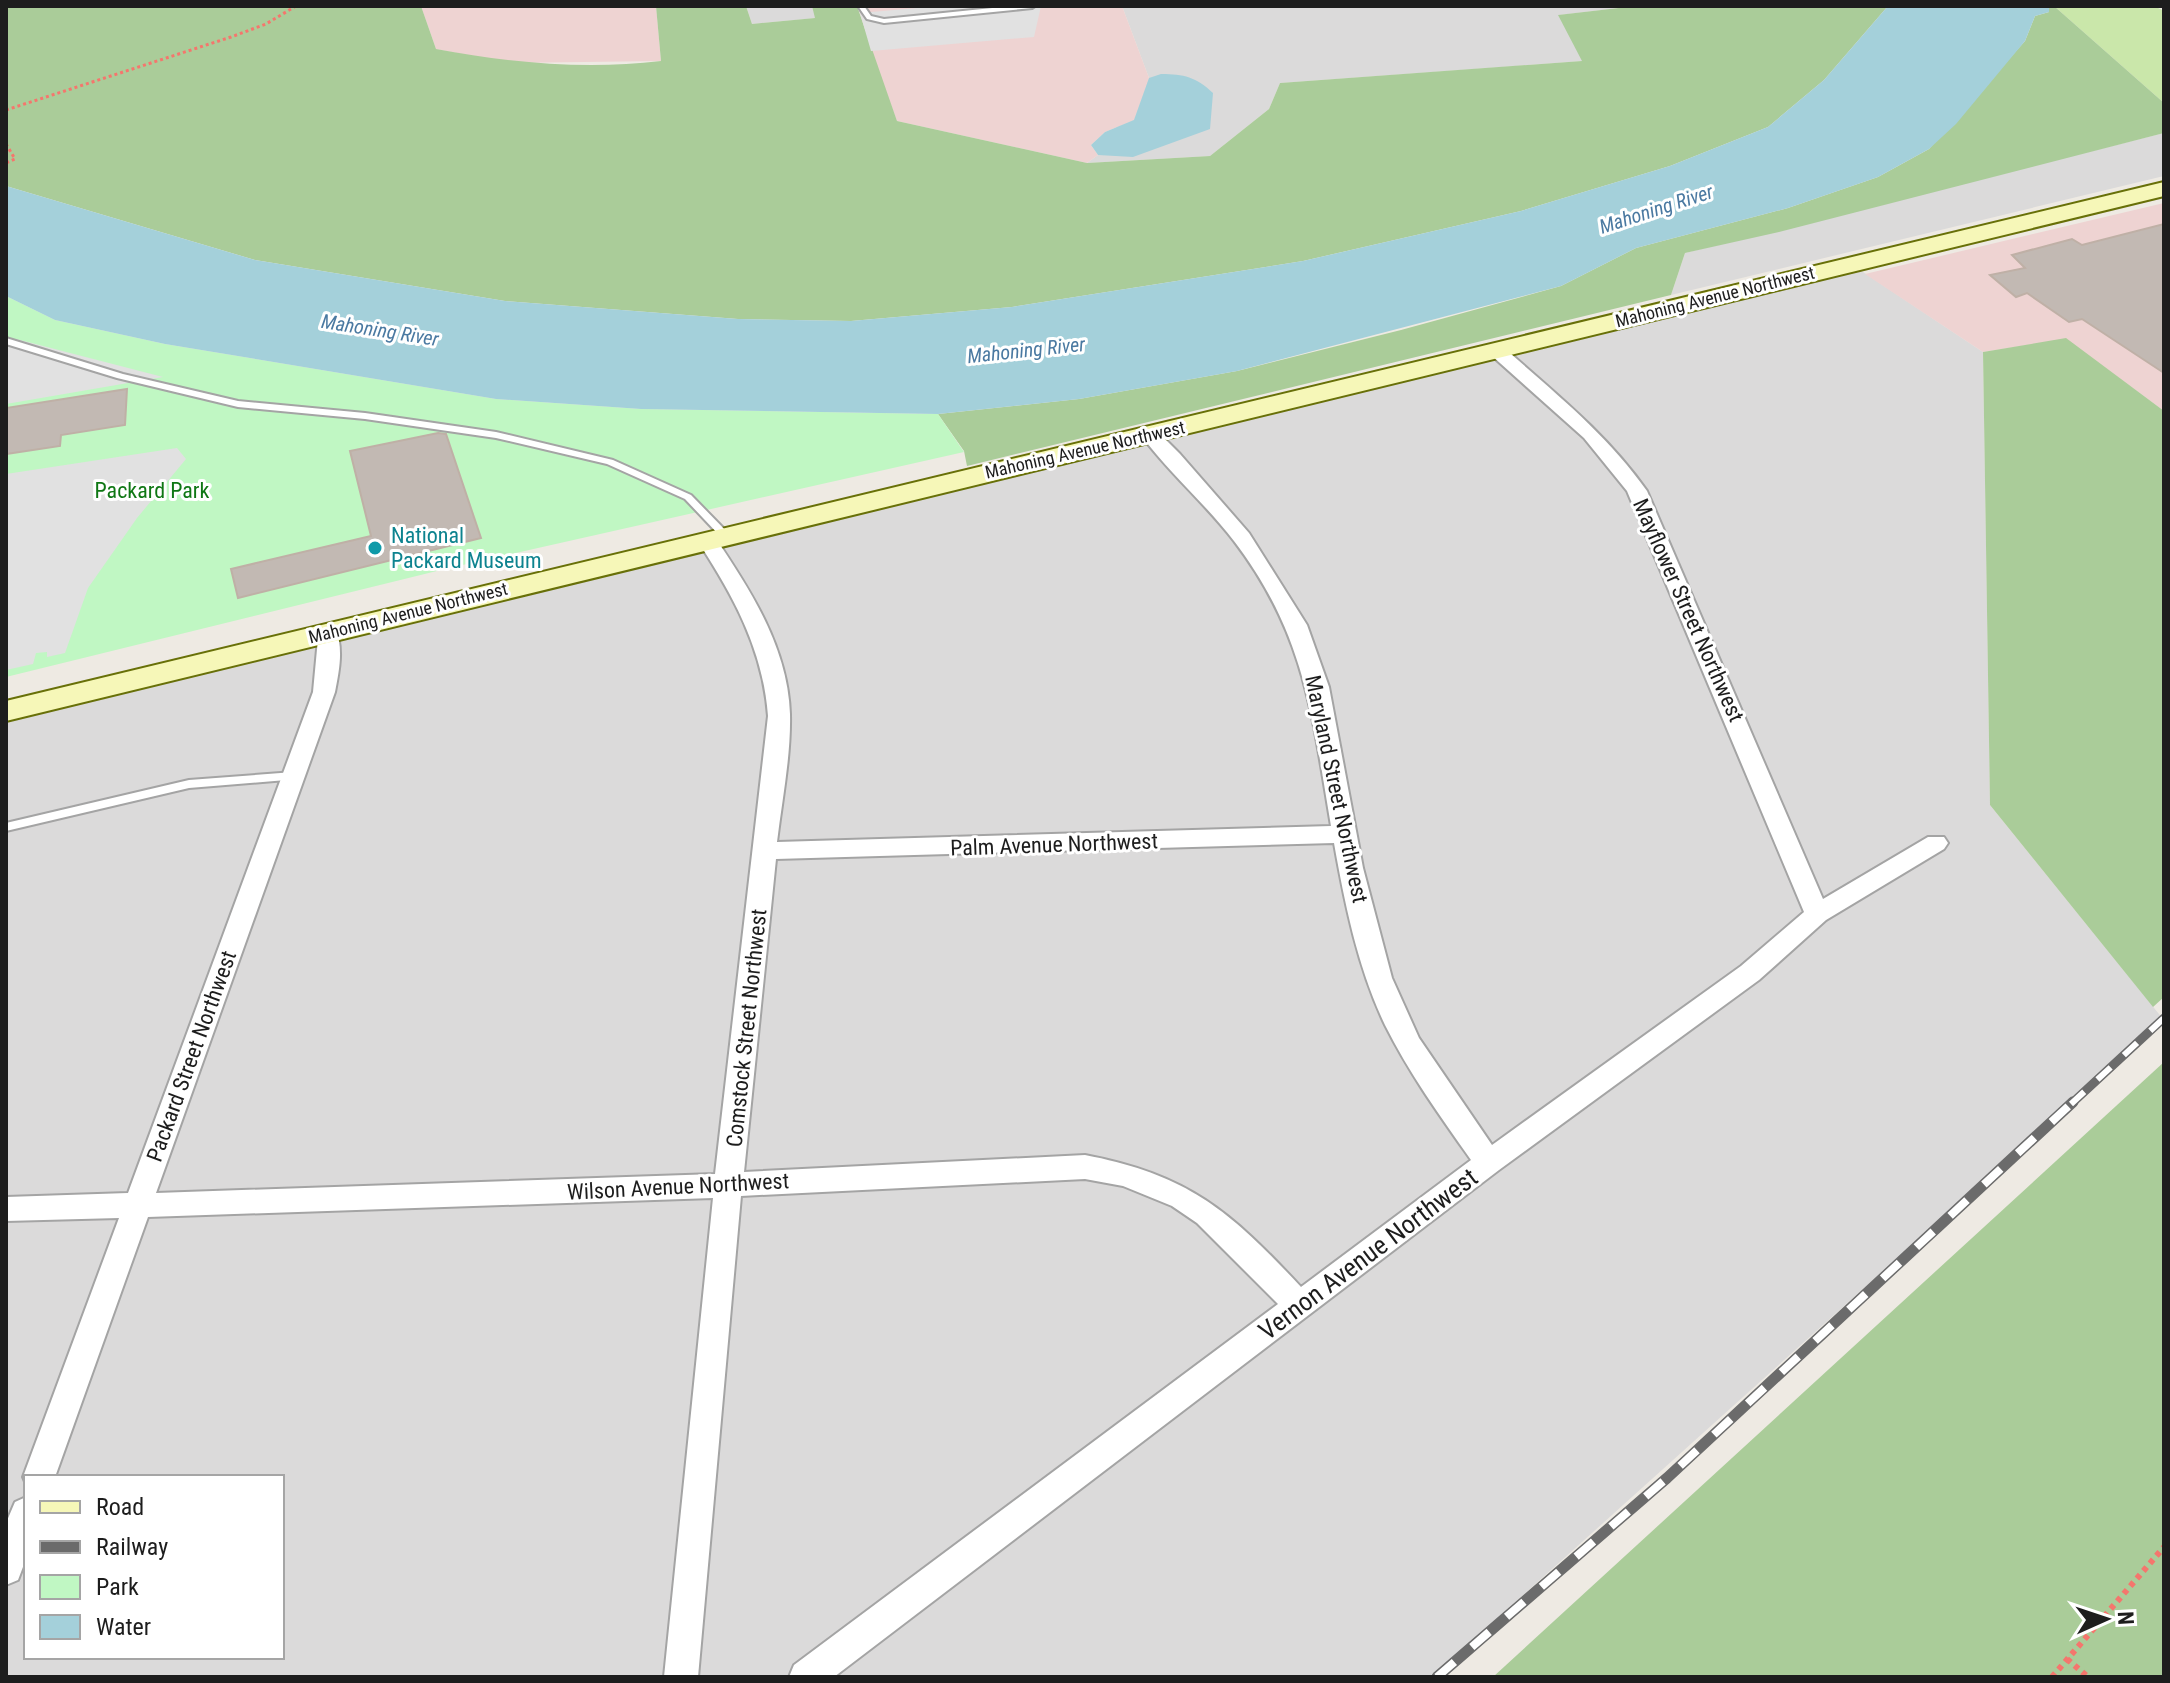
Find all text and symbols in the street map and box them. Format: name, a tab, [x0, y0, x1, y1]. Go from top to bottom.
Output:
water label: Mahoning River	[1596, 179, 1717, 239]
street label: Mahoning Avenue Northwest	[1613, 262, 1817, 331]
water label: Mahoning River	[320, 309, 441, 351]
water label: Mahoning River	[966, 332, 1087, 368]
street label: Mahoning Avenue Northwest	[983, 416, 1187, 483]
park label: Packard Park	[95, 478, 210, 503]
street label: Mayflower Street Northwest	[1628, 495, 1749, 726]
place label: National Packard Museum	[391, 523, 542, 573]
marker: National Packard Museum	[366, 539, 384, 557]
street label: Mahoning Avenue Northwest	[306, 578, 510, 647]
street label: Maryland Street Northwest	[1300, 673, 1373, 905]
street label: Palm Avenue Northwest	[950, 828, 1158, 861]
street label: Comstock Street Northwest	[722, 908, 771, 1148]
street label: Packard Street Northwest	[142, 947, 241, 1165]
street label: Vernon Avenue Northwest	[1253, 1162, 1483, 1346]
street label: Wilson Avenue Northwest	[566, 1168, 790, 1205]
legend	[24, 1475, 284, 1659]
text: Road	[96, 1493, 144, 1521]
text: Railway	[96, 1533, 168, 1561]
text: Park	[96, 1573, 139, 1601]
north arrow	[2066, 1579, 2146, 1659]
text: N	[2113, 1611, 2138, 1625]
text: Water	[96, 1613, 151, 1641]

